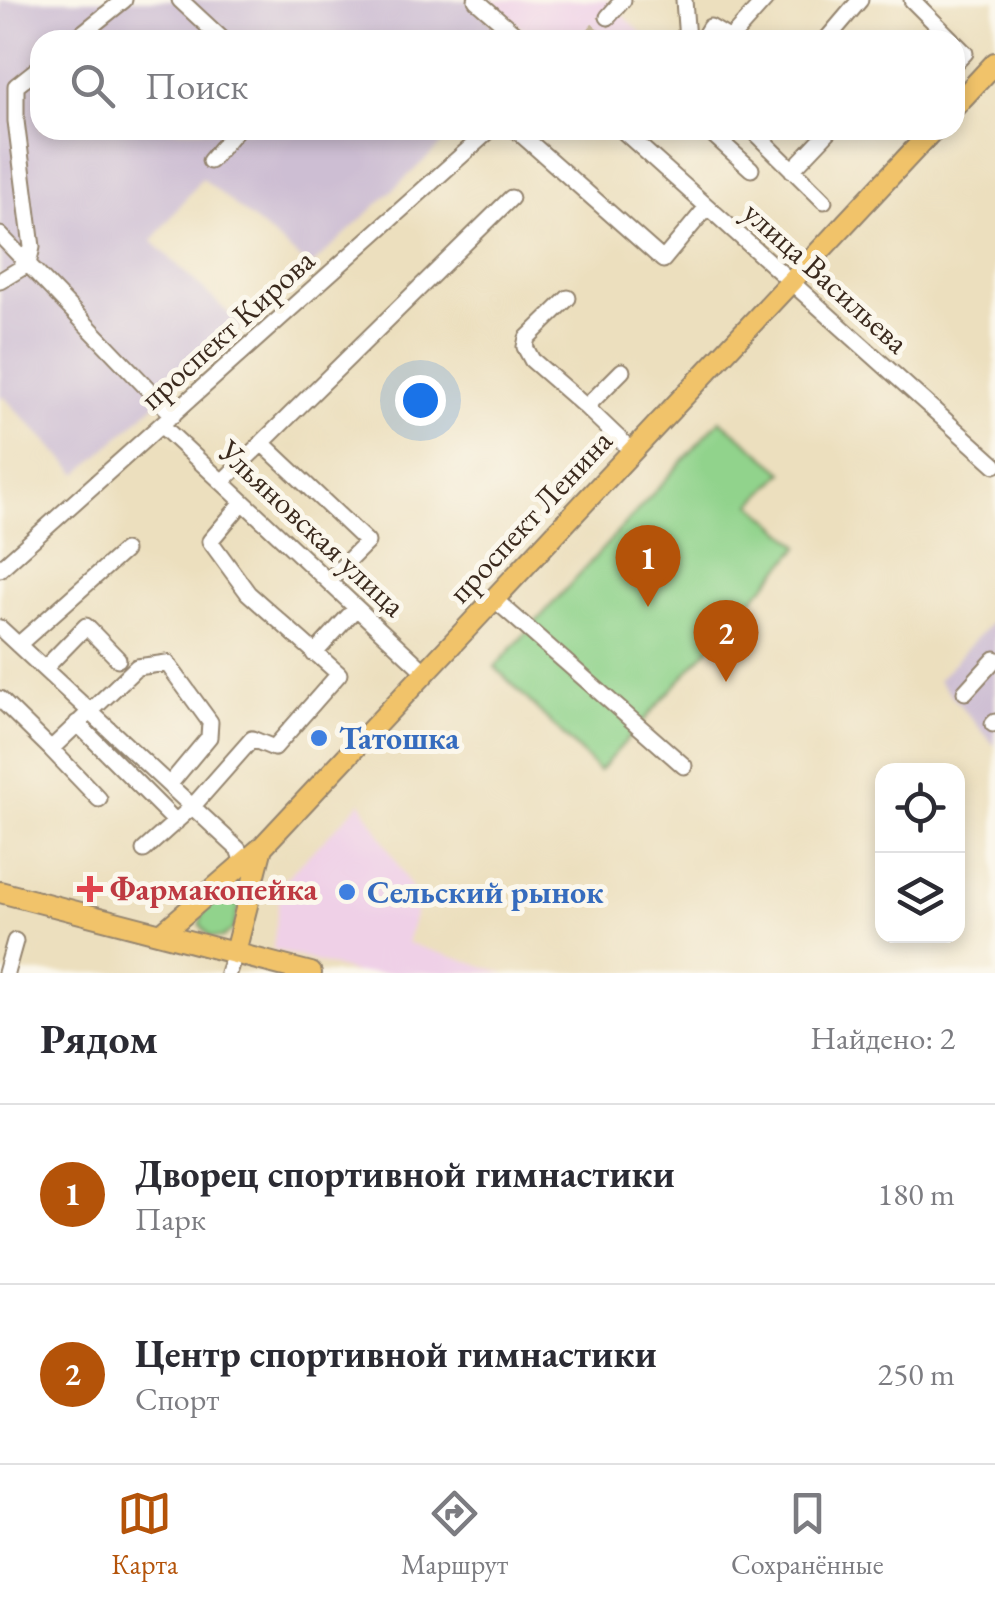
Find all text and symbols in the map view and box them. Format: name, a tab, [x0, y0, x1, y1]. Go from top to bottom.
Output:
search box	[30, 30, 965, 140]
icon: search	[65, 58, 120, 113]
text: Поиск	[145, 61, 248, 110]
street label: улица Васильева	[734, 191, 918, 363]
street label: проспект Кирова	[131, 239, 323, 419]
your location	[395, 375, 446, 426]
street label: проспект Ленина	[439, 420, 621, 612]
street label: Ульяновская улица	[209, 430, 415, 626]
pin: 1	[616, 524, 680, 607]
pin: 2	[694, 600, 758, 682]
place label: Татошка	[339, 717, 460, 759]
marker: Татошка	[308, 727, 330, 749]
map controls	[875, 763, 965, 943]
button: locate	[875, 763, 965, 853]
button: layers	[875, 853, 965, 943]
place label: Фармакопейка	[110, 868, 318, 910]
place label: Сельский рынок	[367, 871, 604, 913]
marker: Фармакопейка	[79, 878, 101, 900]
marker: Сельский рынок	[336, 881, 358, 903]
text: Рядом	[40, 1011, 158, 1066]
text: Найдено: 2	[810, 1017, 955, 1059]
text: Дворец спортивной гимнастики	[135, 1149, 675, 1198]
text: 1	[64, 1173, 81, 1215]
text: 180 m	[878, 1173, 955, 1215]
text: Парк	[135, 1198, 206, 1240]
text: Центр спортивной гимнастики	[135, 1329, 657, 1378]
text: 2	[64, 1353, 81, 1395]
text: 250 m	[878, 1353, 955, 1395]
text: Спорт	[135, 1378, 219, 1420]
tab: Карта	[111, 1486, 178, 1582]
tab: Маршрут	[401, 1486, 508, 1582]
tab: Сохранённые	[731, 1486, 884, 1582]

